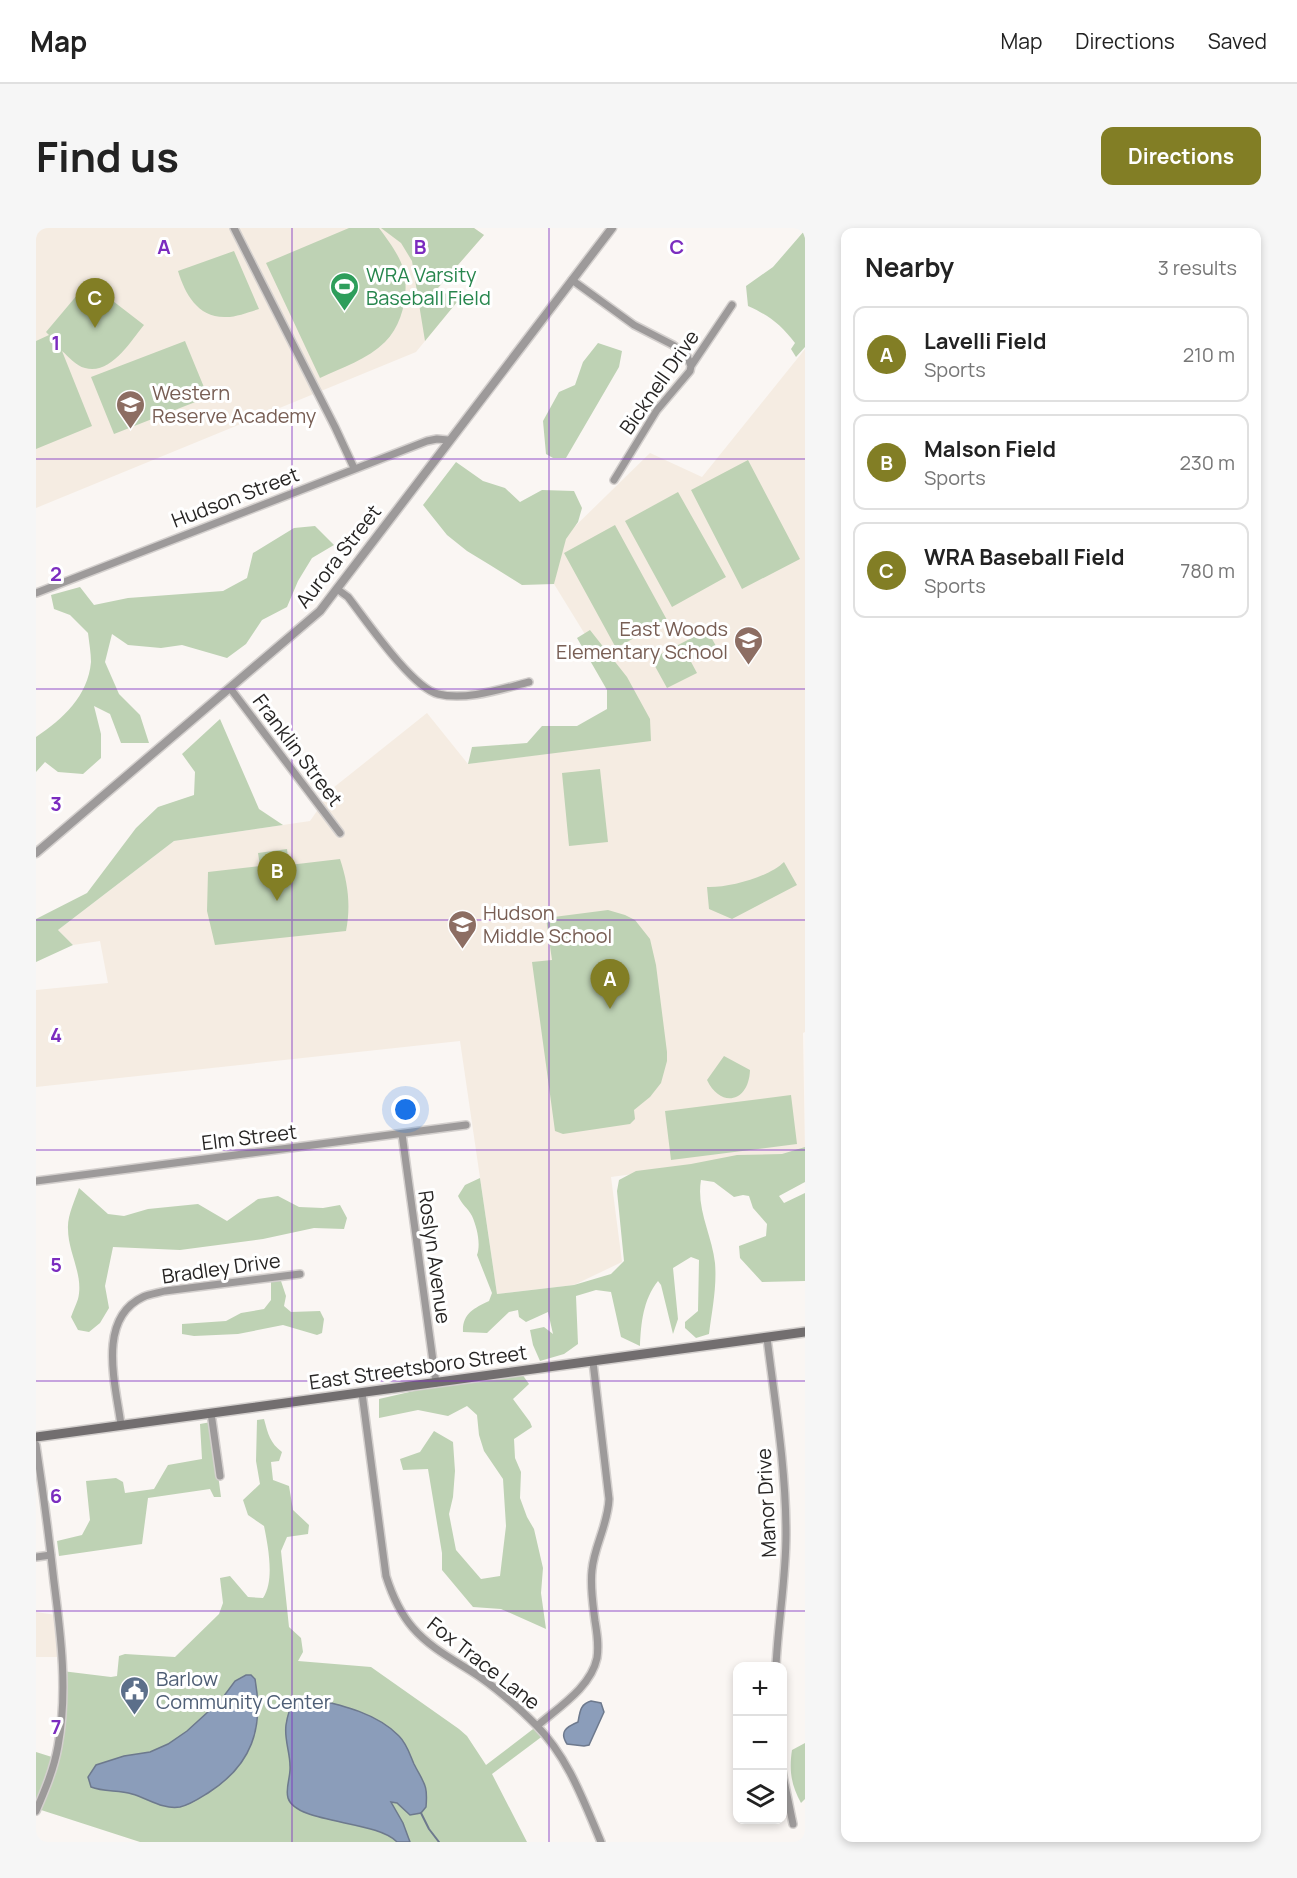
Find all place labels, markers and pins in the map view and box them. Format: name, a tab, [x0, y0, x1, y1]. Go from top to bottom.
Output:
place label: WRA Varsity Baseball Field	[366, 261, 491, 311]
sports icon: WRA Varsity Baseball Field	[329, 270, 361, 312]
pin: C	[76, 279, 114, 328]
place label: Western Reserve Academy	[152, 379, 317, 429]
school or university icon: Western Reserve Academy	[115, 388, 147, 430]
place label: East Woods Elementary School	[556, 615, 728, 665]
school or university icon: East Woods Elementary School	[733, 624, 765, 666]
pin: B	[258, 852, 296, 901]
place label: Hudson Middle School	[483, 899, 612, 949]
school or university icon: Hudson Middle School	[446, 908, 478, 950]
pin: A	[590, 960, 630, 1009]
place label: Barlow Community Center	[156, 1665, 331, 1715]
public building icon: Barlow Community Center	[119, 1674, 151, 1716]

